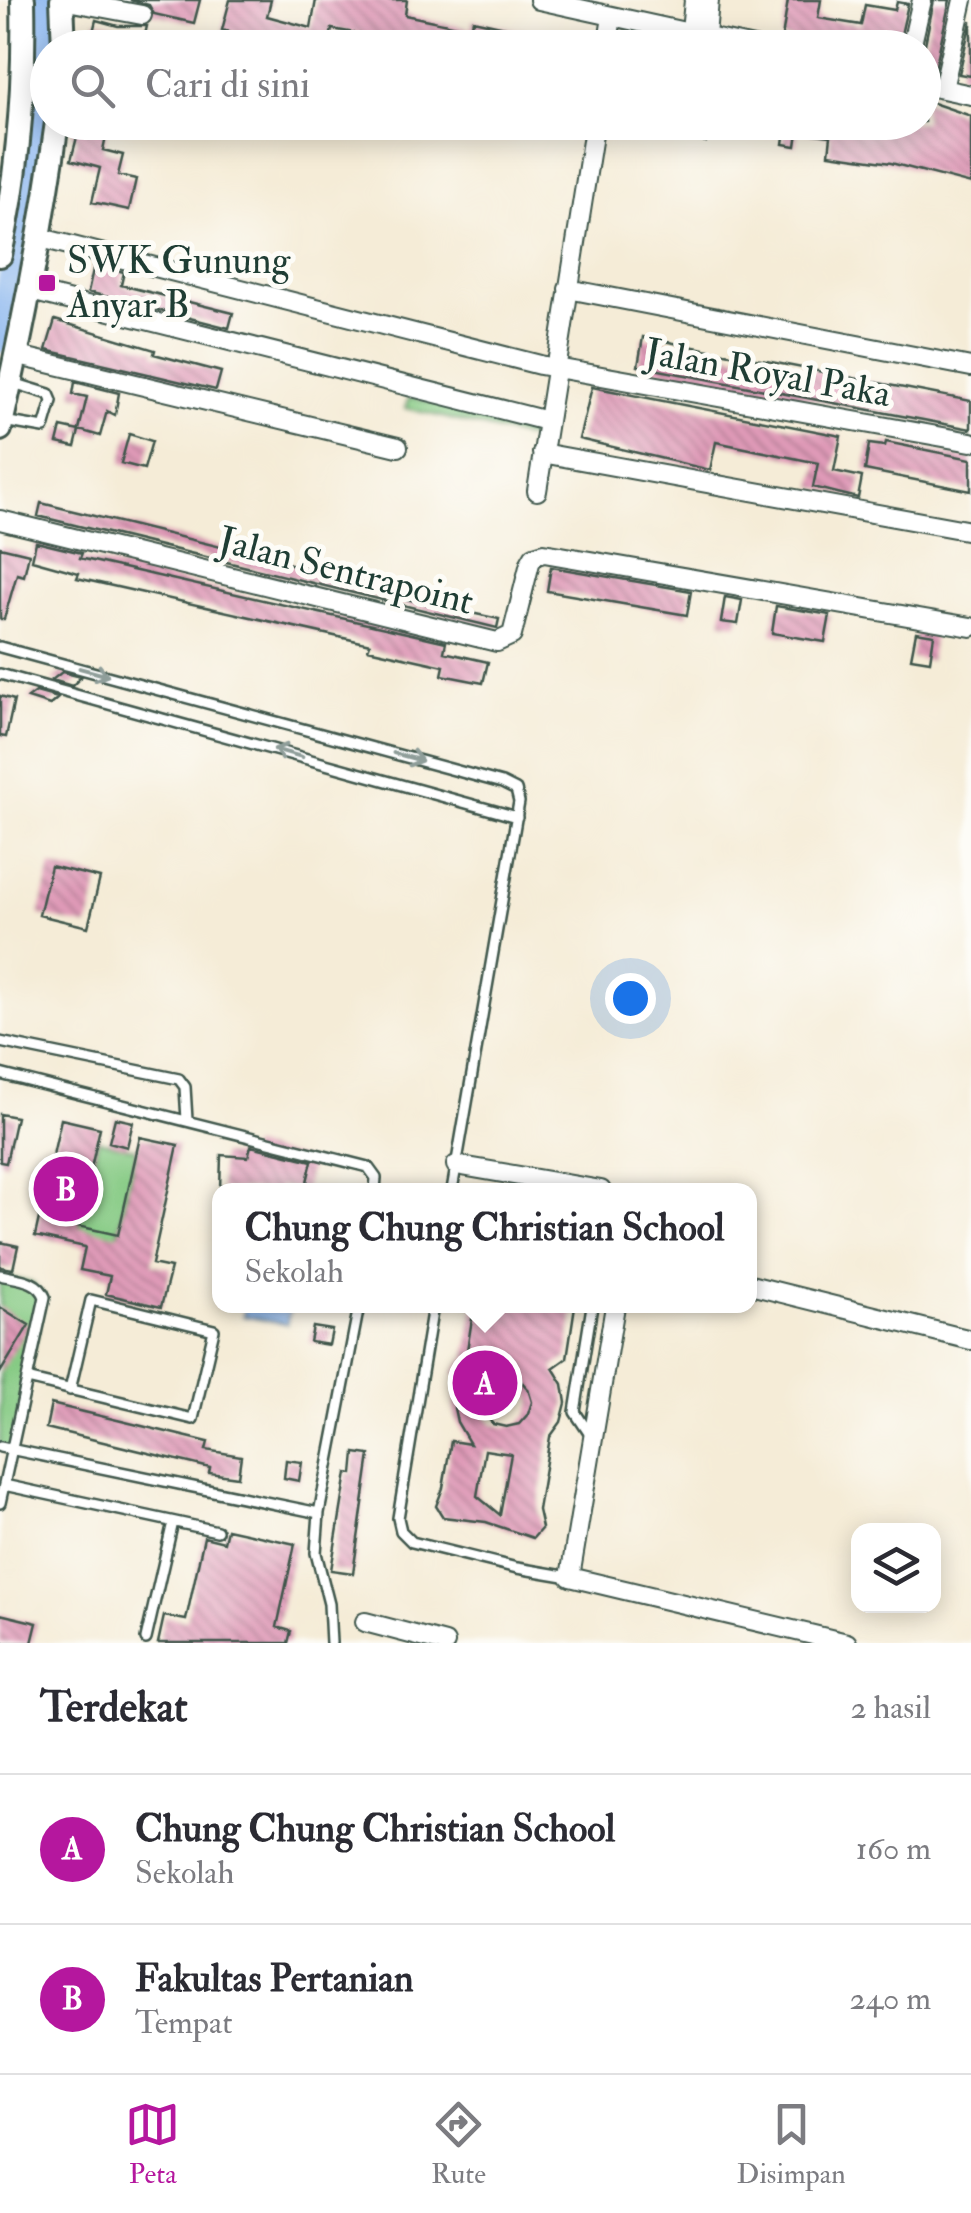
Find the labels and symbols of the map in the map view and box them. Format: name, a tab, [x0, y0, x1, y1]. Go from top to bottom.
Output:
place label: SWK Gunung Anyar B	[66, 237, 292, 329]
marker: SWK Gunung Anyar B	[36, 272, 58, 294]
street label: Jalan Royal Paka	[641, 328, 895, 418]
street label: Jalan Sentrapoint	[213, 516, 478, 626]
one-way arrow	[78, 664, 109, 683]
one-way arrow	[273, 743, 304, 762]
one-way arrow	[392, 749, 423, 767]
your location	[605, 973, 656, 1024]
pin: B	[34, 1152, 98, 1226]
pin: A	[452, 1346, 518, 1420]

